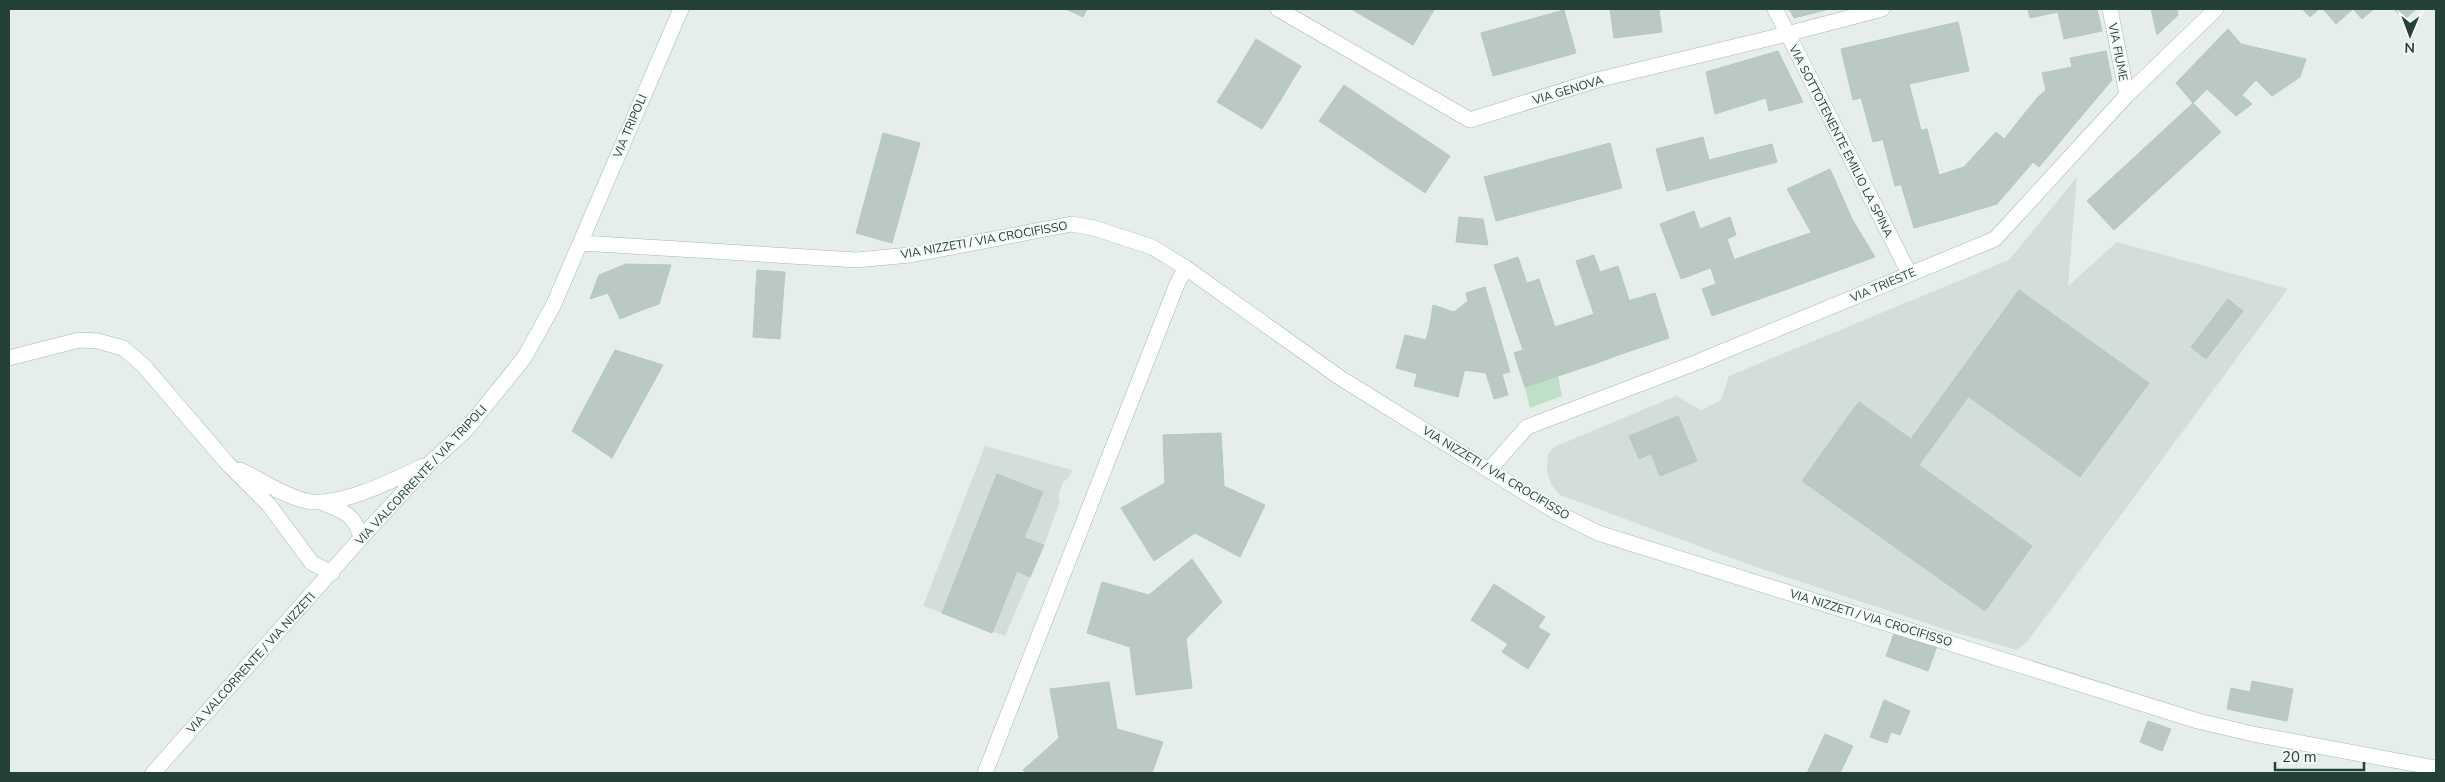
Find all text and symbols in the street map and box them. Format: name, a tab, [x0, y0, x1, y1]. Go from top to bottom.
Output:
north arrow	[2385, 10, 2435, 60]
street label: VIA FIUME	[2104, 21, 2131, 82]
text: N	[2404, 38, 2415, 57]
street label: VIA SOTTOTENENTE EMILIO LA SPINA	[1785, 41, 1897, 240]
street label: VIA GENOVA	[1530, 72, 1606, 109]
street label: VIA TRIPOLI	[609, 92, 651, 161]
street label: VIA NIZZETI / VIA CROCIFISSO	[898, 217, 1069, 263]
street label: VIA TRIESTE	[1847, 264, 1918, 306]
street label: VIA VALCORRENTE / VIA TRIPOLI	[351, 401, 490, 549]
street label: VIA NIZZETI / VIA CROCIFISSO	[1419, 422, 1573, 523]
street label: VIA NIZZETI / VIA CROCIFISSO	[1787, 585, 1954, 650]
street label: VIA VALCORRENTE / VIA NIZZETI	[183, 589, 319, 738]
scale bar	[2275, 740, 2364, 772]
text: 20 m	[2282, 747, 2317, 767]

